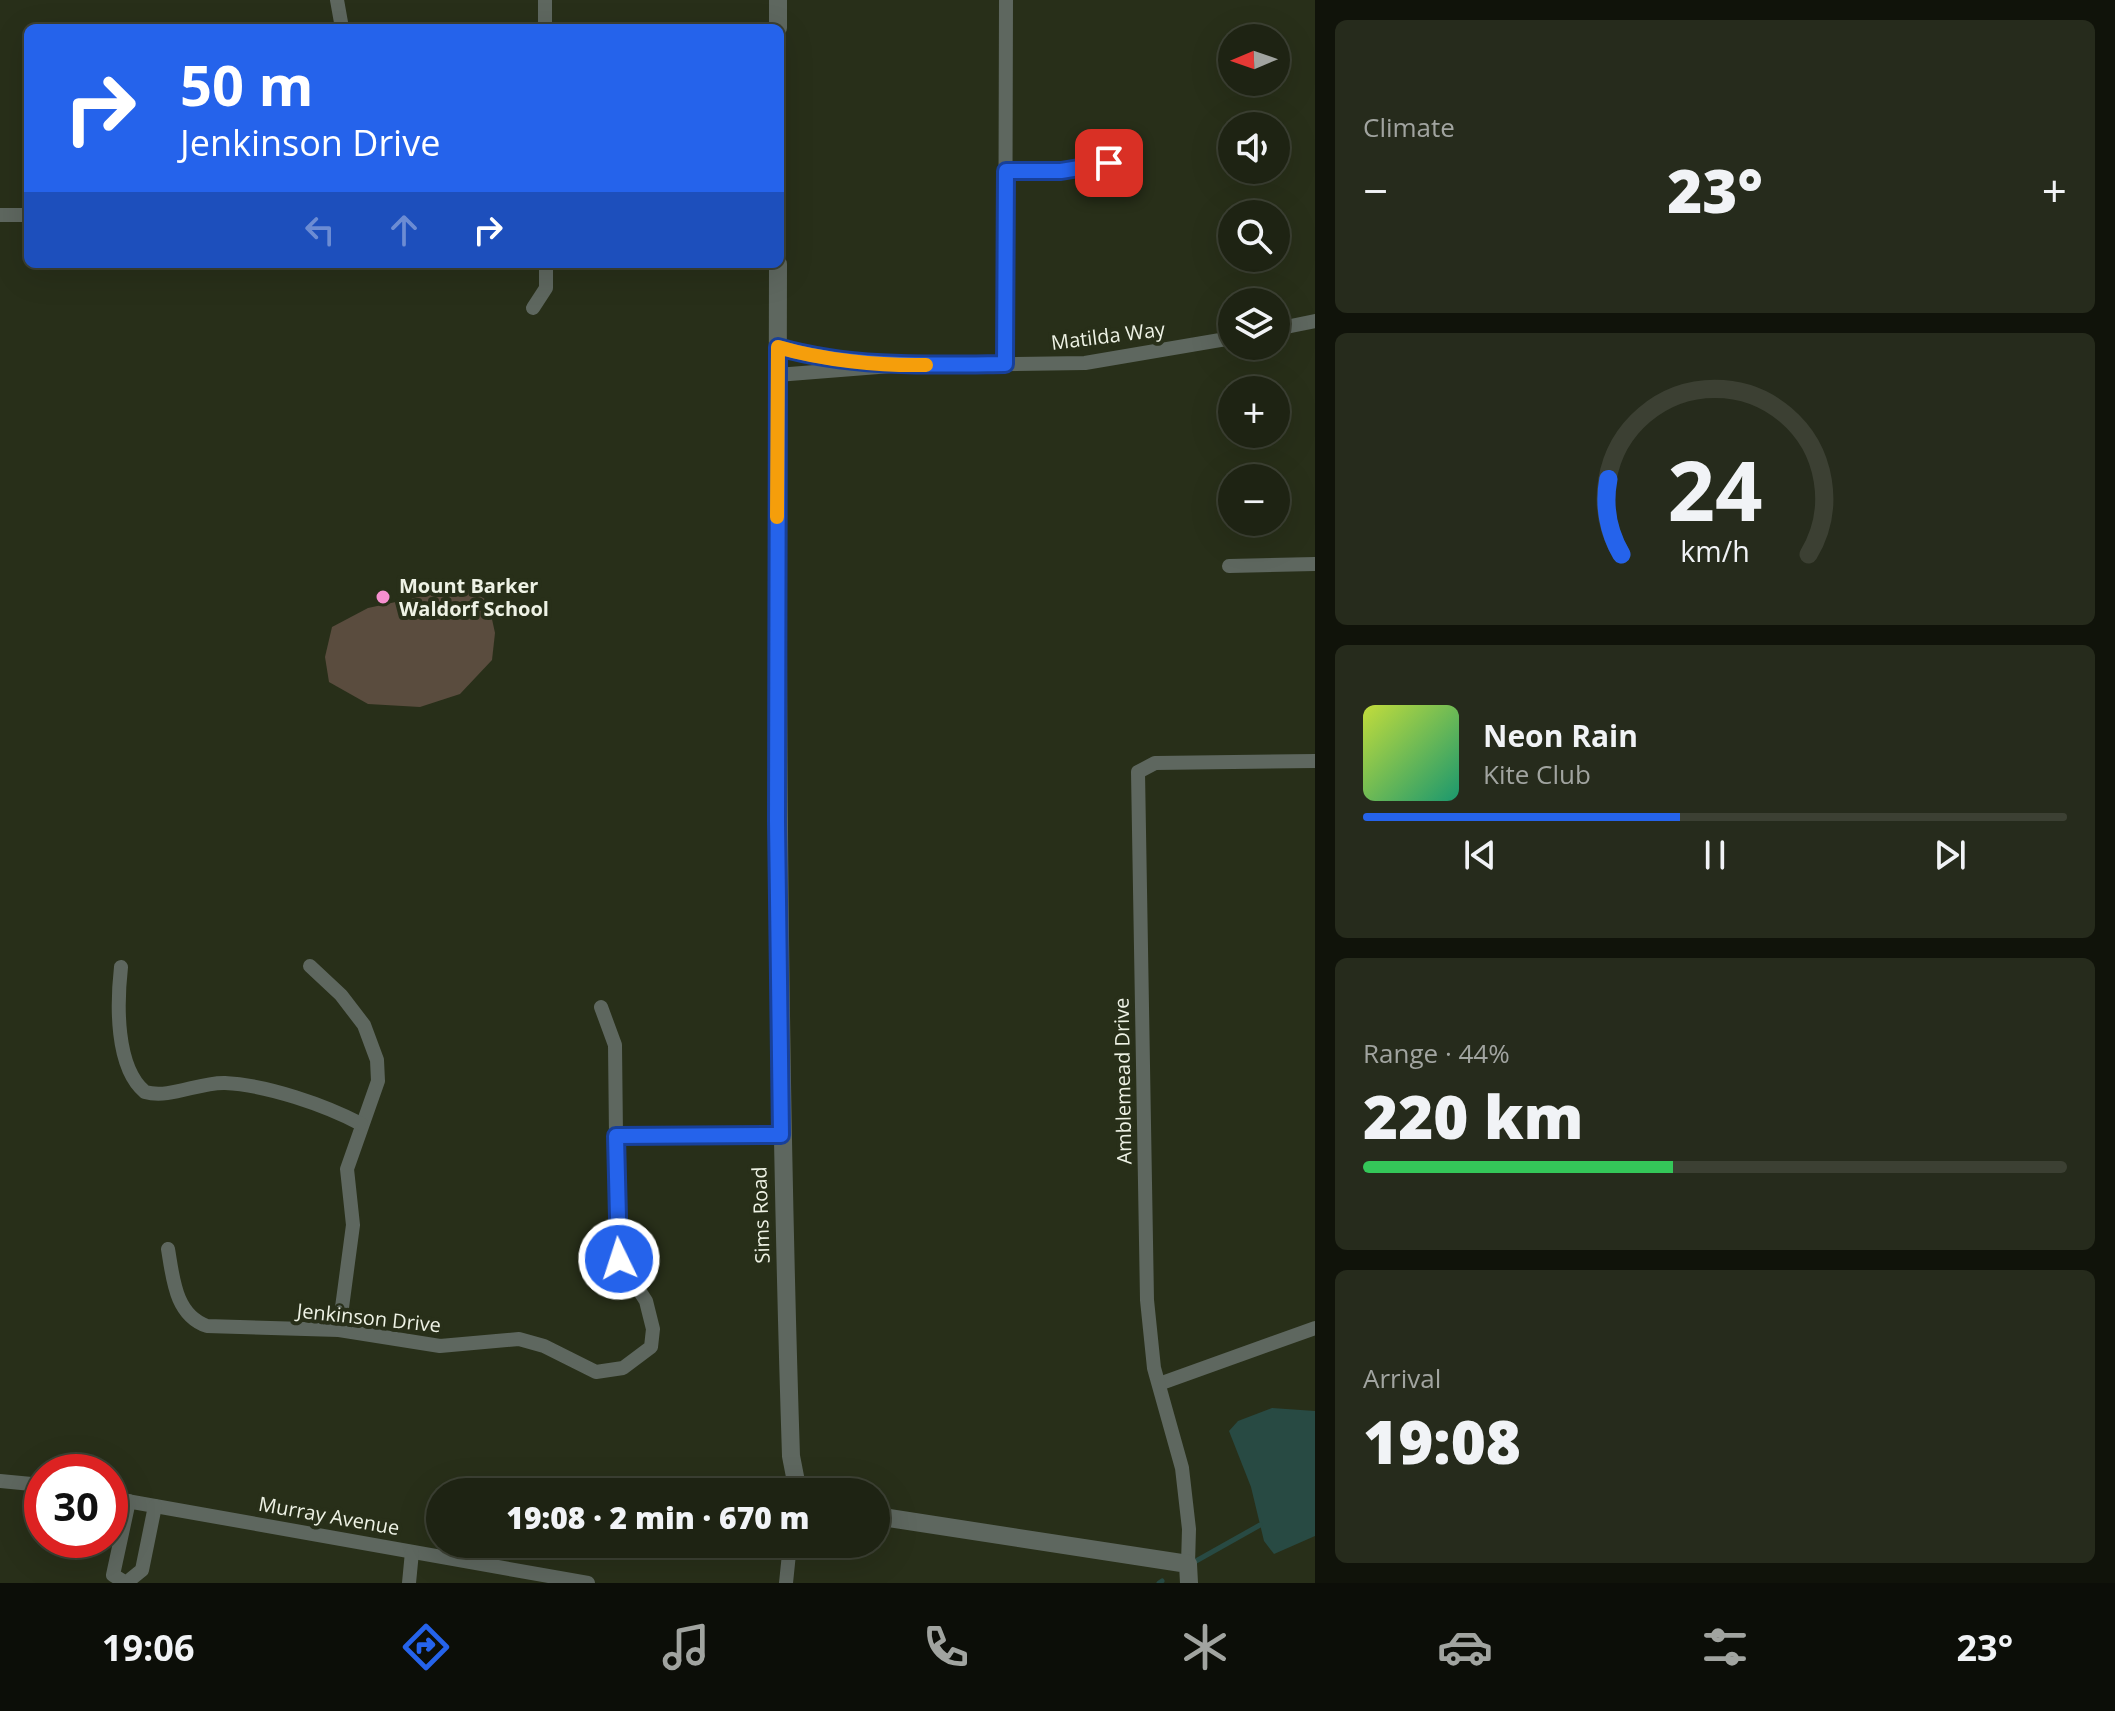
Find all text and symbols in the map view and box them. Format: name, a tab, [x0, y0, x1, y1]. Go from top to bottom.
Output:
north arrow	[1218, 24, 1290, 96]
map controls	[1218, 24, 1290, 536]
text: 50 m	[180, 46, 314, 122]
icon: right	[48, 56, 152, 160]
text: Climate	[1363, 109, 1455, 145]
button: sound	[1218, 112, 1290, 184]
text: Jenkinson Drive	[180, 118, 440, 167]
pin	[1075, 129, 1143, 197]
icon: arrive	[1087, 141, 1131, 185]
text: 23°	[1667, 149, 1763, 231]
text: −	[1363, 160, 1388, 220]
text: +	[2042, 160, 2067, 220]
button: search	[1218, 200, 1290, 272]
icon: left	[298, 208, 342, 252]
icon: ahead	[382, 208, 426, 252]
icon: right	[466, 208, 510, 252]
button: layers	[1218, 288, 1290, 360]
street label: Matilda Way	[1049, 315, 1167, 356]
button: +	[1218, 376, 1290, 448]
text: 24	[1667, 431, 1763, 544]
button: −	[1218, 464, 1290, 536]
text: km/h	[1680, 531, 1750, 570]
place label: Mount Barker Waldorf School	[399, 572, 549, 622]
marker: Mount Barker Waldorf School	[374, 588, 392, 606]
text: Neon Rain	[1483, 715, 1638, 756]
text: Kite Club	[1483, 756, 1591, 792]
icon: previous	[1458, 833, 1502, 877]
icon: pause	[1693, 833, 1737, 877]
icon: next	[1928, 833, 1972, 877]
street label: Amblemead Drive	[1108, 997, 1137, 1165]
text: Range · 44%	[1363, 1035, 1510, 1071]
text: 220 km	[1363, 1075, 1584, 1157]
street label: Sims Road	[745, 1166, 776, 1264]
position arrow	[577, 1217, 661, 1301]
street label: Jenkinson Drive	[294, 1296, 442, 1338]
text: Arrival	[1363, 1360, 1441, 1396]
text: 19:08	[1363, 1400, 1521, 1482]
speed limit sign: 30	[24, 1454, 128, 1558]
street label: Murray Avenue	[257, 1490, 402, 1541]
text: 19:08 · 2 min · 670 m	[506, 1497, 810, 1538]
icon: directions	[398, 1619, 454, 1675]
icon: music	[658, 1619, 714, 1675]
icon: phone	[918, 1619, 974, 1675]
icon: climate	[1177, 1619, 1233, 1675]
icon: car	[1437, 1619, 1493, 1675]
icon: filters	[1697, 1619, 1753, 1675]
text: 19:06	[102, 1623, 194, 1672]
text: 23°	[1957, 1623, 2013, 1672]

